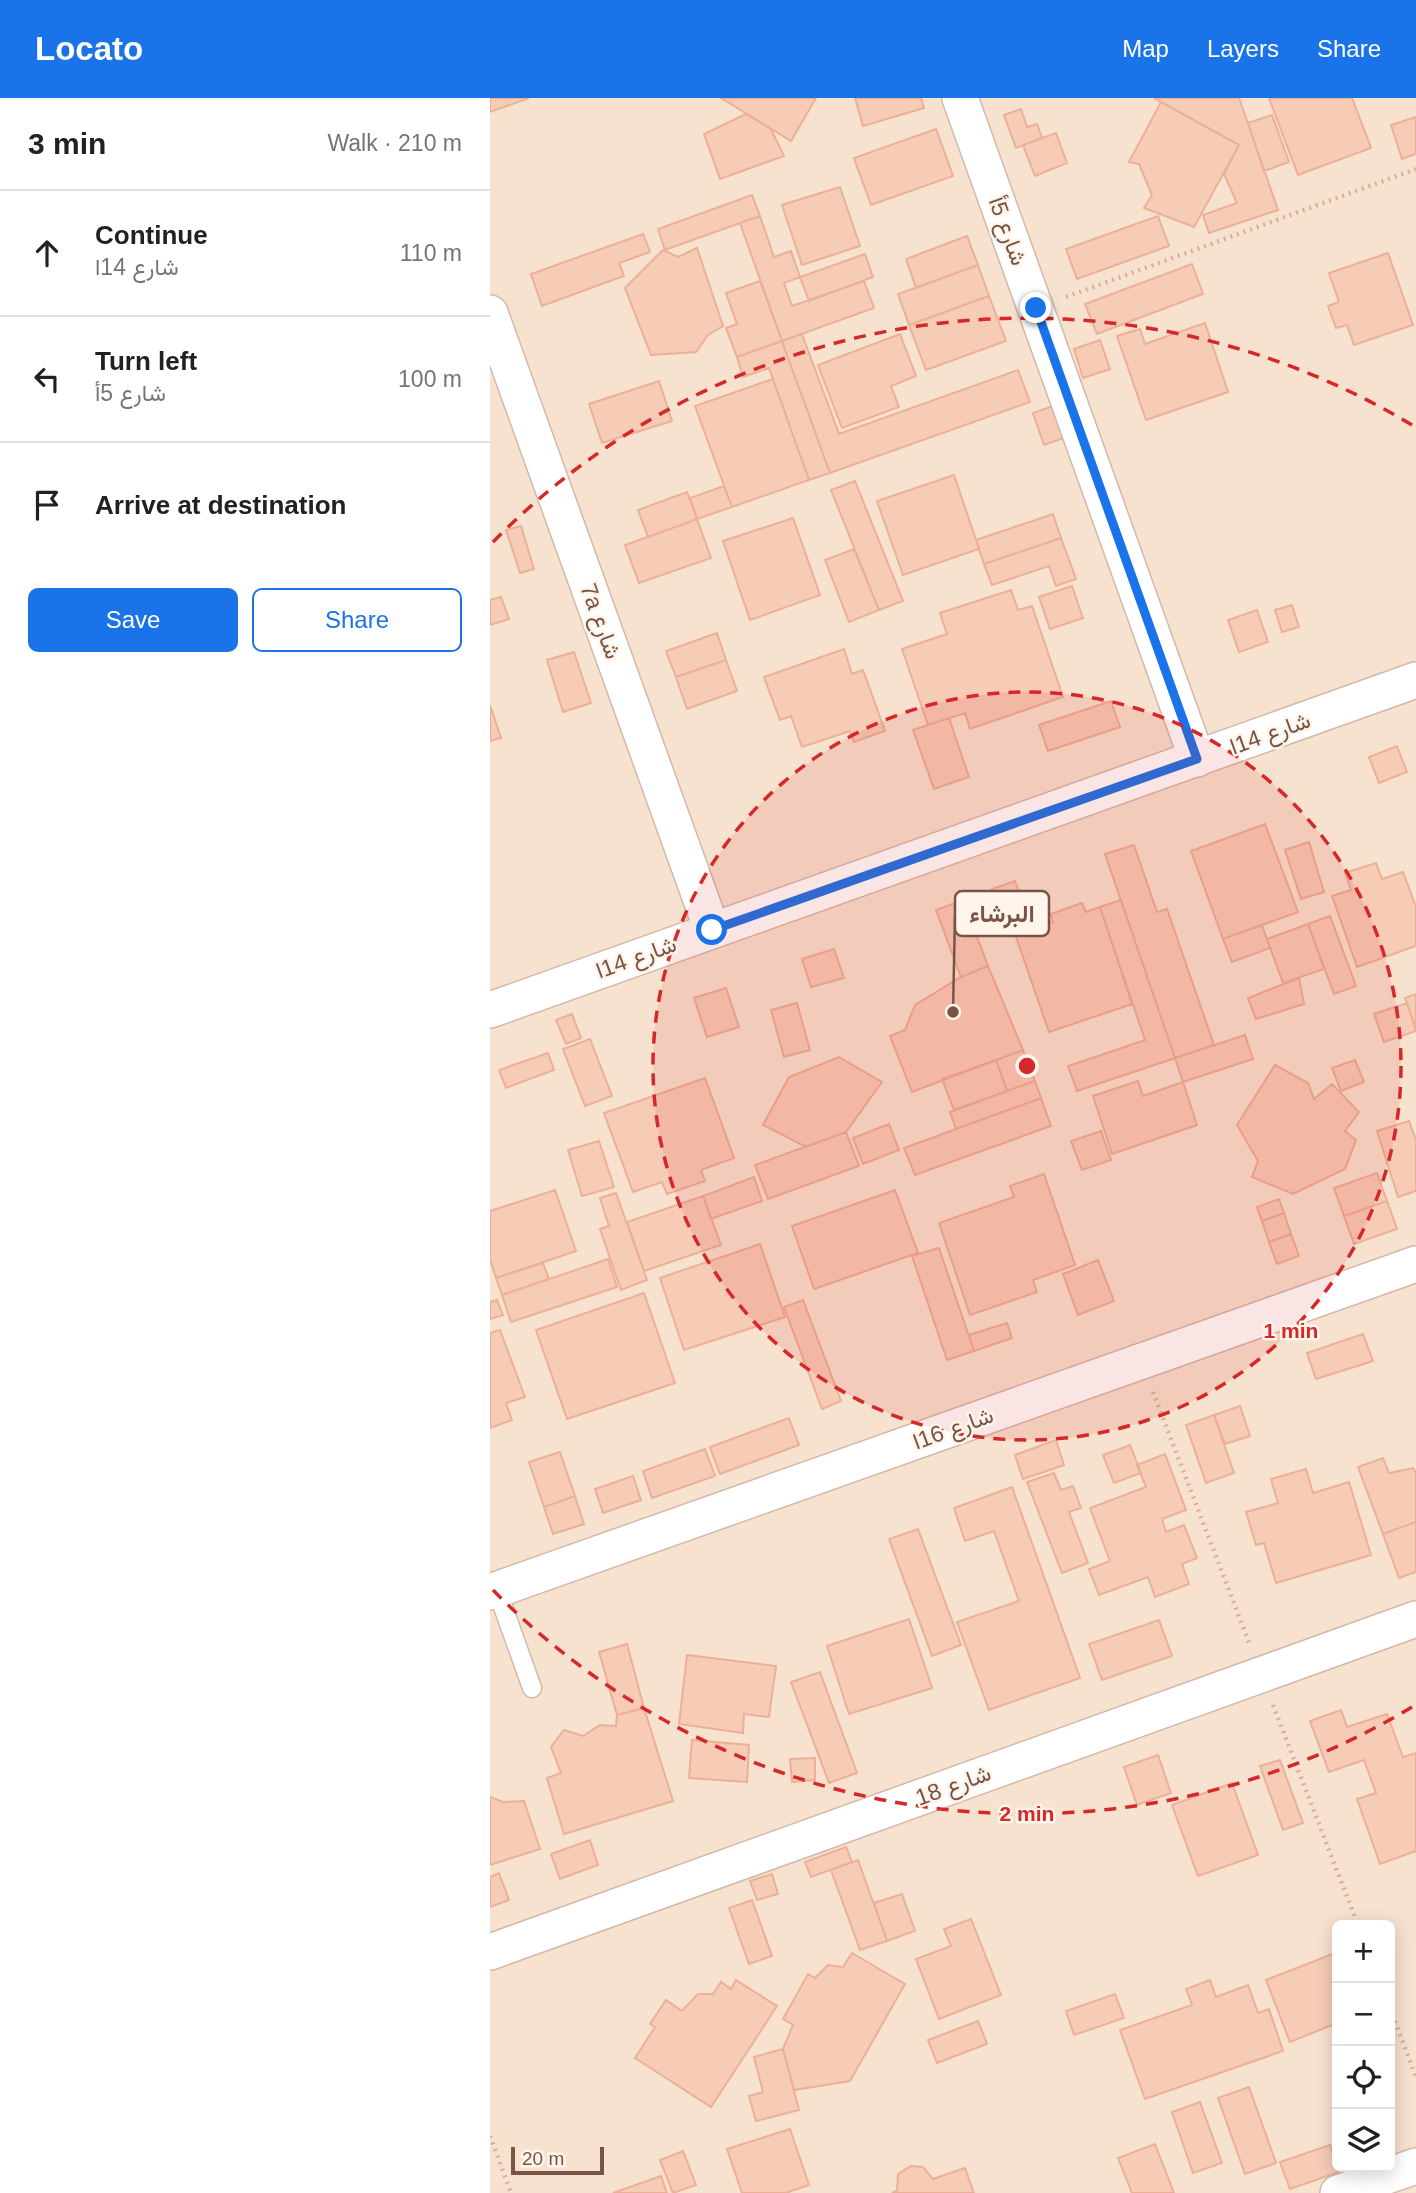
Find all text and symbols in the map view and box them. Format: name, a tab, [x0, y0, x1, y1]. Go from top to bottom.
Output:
text: Locato	[35, 30, 143, 67]
text: Map	[1122, 35, 1169, 62]
text: Layers	[1207, 35, 1279, 62]
text: Share	[1317, 35, 1381, 62]
text: 3 min	[28, 127, 106, 160]
text: Walk · 210 m	[327, 130, 462, 156]
street label: شارع 5أ	[981, 193, 1032, 270]
text: Continue	[95, 220, 208, 250]
icon: ahead	[28, 234, 66, 272]
text: 110 m	[400, 240, 462, 266]
text: شارع 14ا	[95, 254, 179, 280]
route end	[1020, 292, 1051, 323]
text: Turn left	[95, 346, 197, 376]
icon: left	[28, 360, 66, 398]
text: 100 m	[398, 366, 462, 392]
text: شارع 5أ	[95, 380, 166, 406]
icon: arrive	[28, 486, 66, 524]
text: Arrive at destination	[95, 490, 346, 520]
street label: 7a شارع	[573, 580, 627, 663]
button: Save	[28, 588, 238, 652]
button: Share	[252, 588, 462, 652]
street label: شارع 14ا	[1226, 706, 1315, 762]
callout: البرشاء	[955, 891, 1049, 936]
text: البرشاء	[969, 900, 1035, 929]
route start	[696, 914, 727, 945]
street label: شارع 14ا	[592, 930, 681, 986]
centre of rings	[1015, 1054, 1039, 1078]
text: 1 min	[1264, 1319, 1318, 1342]
street label: شارع 16ا	[909, 1401, 998, 1457]
street label: شارع 18	[912, 1759, 995, 1813]
text: 2 min	[1000, 1802, 1054, 1825]
map controls	[1332, 1920, 1395, 2172]
button: +	[1332, 1920, 1395, 1983]
button: −	[1332, 1983, 1395, 2046]
button: locate	[1332, 2046, 1395, 2109]
button: layers	[1332, 2109, 1395, 2172]
scale bar	[511, 2144, 604, 2176]
text: 20 m	[522, 2148, 564, 2169]

